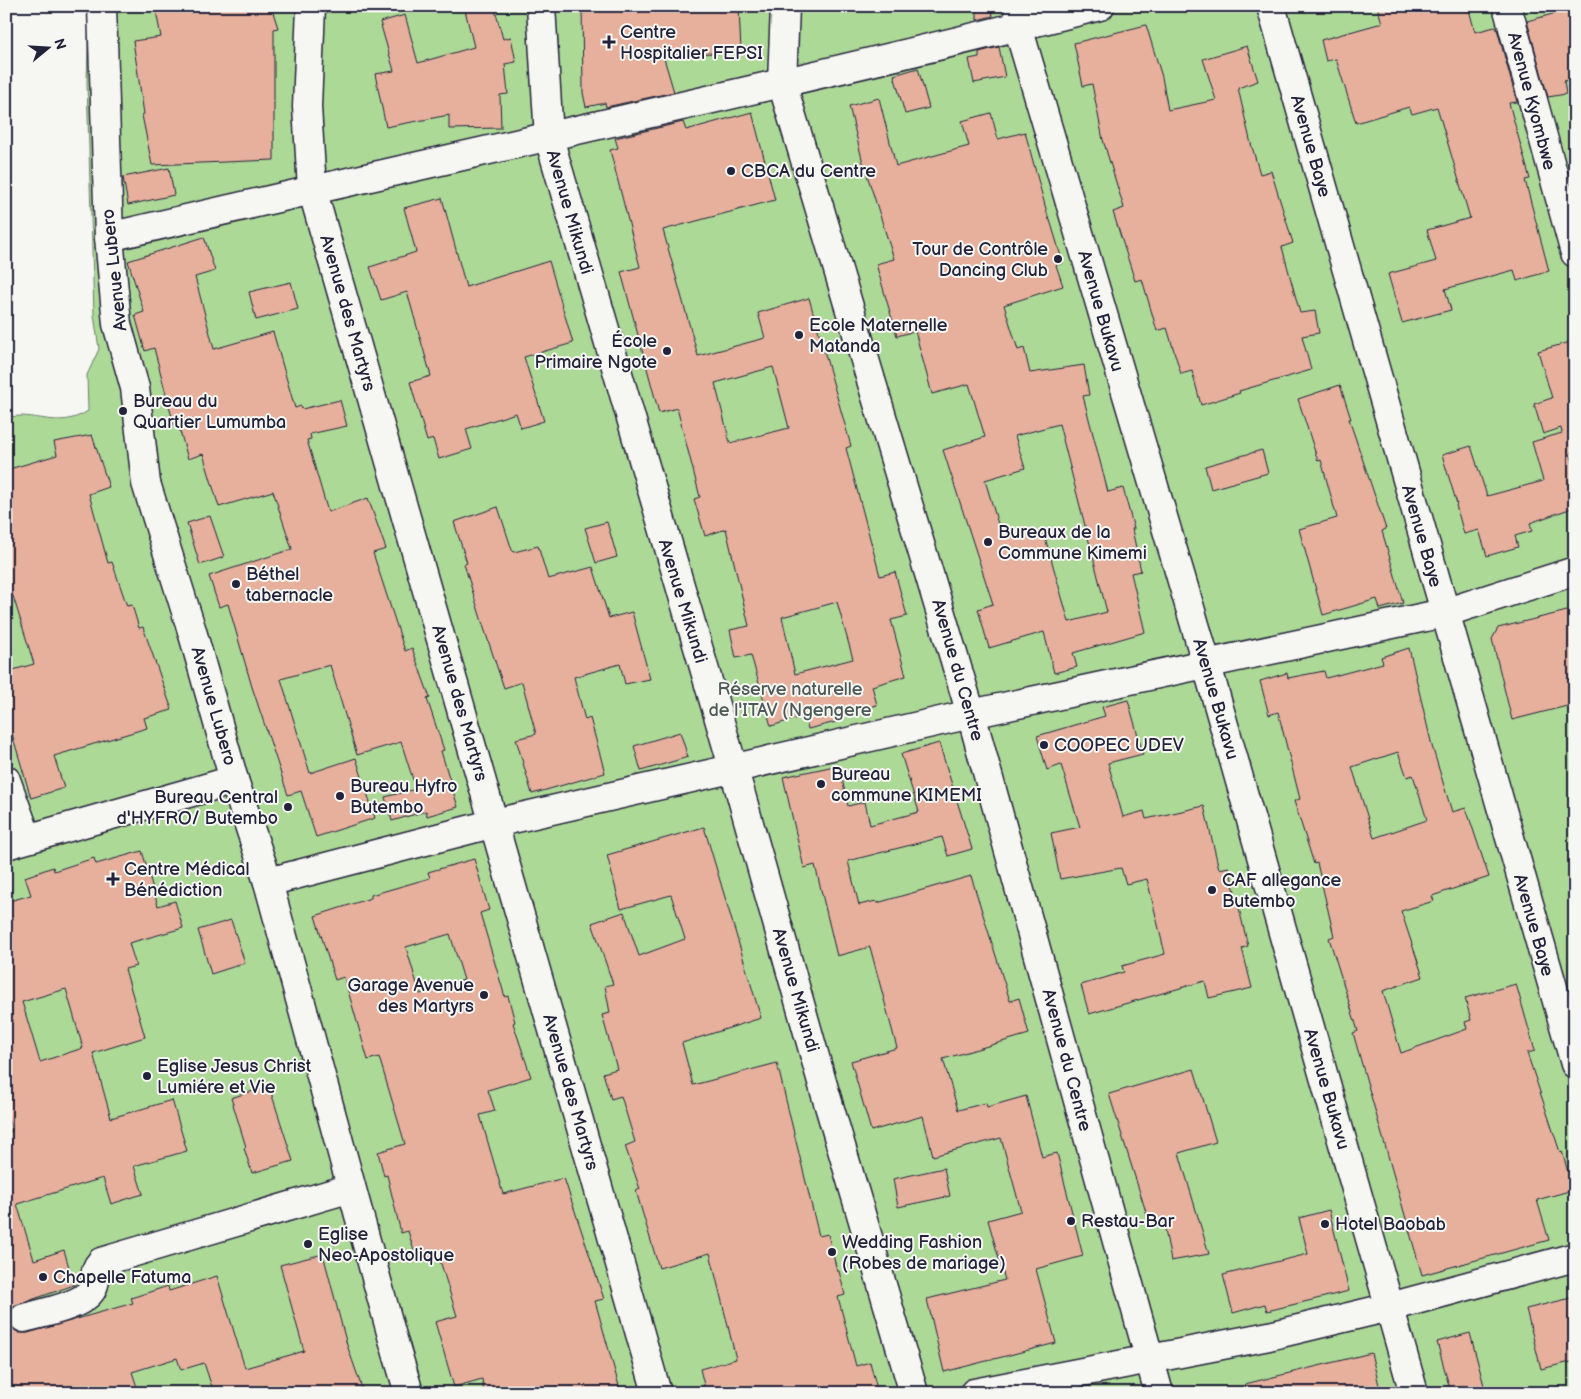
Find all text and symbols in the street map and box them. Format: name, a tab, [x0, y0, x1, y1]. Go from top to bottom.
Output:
north arrow	[22, 22, 72, 72]
place label: Centre Hospitalier FEPSI	[620, 22, 763, 64]
street label: Avenue Kyombwe	[1503, 30, 1560, 173]
marker: Centre Hospitalier FEPSI	[602, 35, 616, 49]
text: N	[50, 37, 70, 52]
street label: Avenue Baye	[1286, 93, 1335, 200]
street label: Avenue Mikundi	[542, 148, 597, 277]
place label: CBCA du Centre	[741, 161, 876, 182]
marker: CBCA du Centre	[725, 165, 737, 177]
street label: Avenue Lubero	[98, 208, 131, 332]
street label: Avenue des Martyrs	[315, 233, 380, 394]
place label: Tour de Contrôle Dancing Club	[912, 239, 1048, 281]
street label: Avenue Bukavu	[1073, 248, 1128, 374]
marker: Tour de Contrôle Dancing Club	[1052, 253, 1064, 265]
place label: Ecole Maternelle Matanda	[809, 315, 948, 357]
place label: École Primaire Ngote	[534, 329, 657, 373]
marker: Ecole Maternelle Matanda	[793, 329, 805, 341]
marker: École Primaire Ngote	[661, 345, 673, 357]
place label: Bureau du Quartier Lumumba	[133, 391, 286, 433]
marker: Bureau du Quartier Lumumba	[117, 405, 129, 417]
street label: Avenue Baye	[1397, 483, 1446, 590]
place label: Bureaux de la Commune Kimemi	[998, 522, 1147, 564]
marker: Bureaux de la Commune Kimemi	[982, 536, 994, 548]
street label: Avenue Mikundi	[654, 537, 711, 666]
place label: Béthel tabernacle	[246, 564, 333, 606]
marker: Béthel tabernacle	[230, 578, 242, 590]
street label: Avenue du Centre	[927, 597, 988, 744]
street label: Avenue des Martyrs	[427, 623, 492, 784]
street label: Avenue Bukavu	[1188, 636, 1243, 762]
street label: Avenue Lubero	[186, 644, 241, 768]
park label: Réserve naturelle de l'ITAV (Ngengere	[708, 679, 872, 721]
place label: COOPEC UDEV	[1054, 735, 1184, 756]
marker: COOPEC UDEV	[1038, 739, 1050, 751]
place label: Bureau commune KIMEMI	[831, 764, 982, 806]
place label: Bureau Hyfro Butembo	[350, 776, 457, 818]
marker: Bureau commune KIMEMI	[815, 778, 827, 790]
place label: Bureau Central d'HYFRO/ Butembo	[117, 787, 278, 829]
marker: Bureau Hyfro Butembo	[334, 790, 346, 802]
marker: Bureau Central d'HYFRO/ Butembo	[282, 801, 294, 813]
place label: Centre Médical Bénédiction	[124, 859, 250, 901]
place label: CAF allegance Butembo	[1222, 870, 1341, 912]
marker: Centre Médical Bénédiction	[106, 872, 120, 886]
street label: Avenue Baye	[1509, 872, 1558, 979]
marker: CAF allegance Butembo	[1206, 884, 1218, 896]
street label: Avenue Mikundi	[768, 926, 823, 1055]
place label: Garage Avenue des Martyrs	[348, 975, 474, 1017]
street label: Avenue du Centre	[1037, 987, 1096, 1134]
marker: Garage Avenue des Martyrs	[478, 989, 490, 1001]
street label: Avenue des Martyrs	[538, 1012, 603, 1173]
street label: Avenue Bukavu	[1299, 1026, 1354, 1152]
place label: Eglise Jesus Christ Lumiére et Vie	[157, 1056, 312, 1098]
marker: Eglise Jesus Christ Lumiére et Vie	[141, 1070, 153, 1082]
place label: Restau-Bar	[1081, 1211, 1175, 1232]
place label: Hotel Baobab	[1335, 1214, 1446, 1235]
marker: Restau-Bar	[1065, 1215, 1077, 1227]
marker: Hotel Baobab	[1319, 1218, 1331, 1230]
place label: Eglise Neo-Apostolique	[318, 1224, 454, 1266]
place label: Wedding Fashion (Robes de mariage)	[842, 1232, 1006, 1274]
marker: Eglise Neo-Apostolique	[302, 1238, 314, 1250]
marker: Wedding Fashion (Robes de mariage)	[826, 1246, 838, 1258]
place label: Chapelle Fatuma	[53, 1267, 191, 1288]
marker: Chapelle Fatuma	[37, 1271, 49, 1283]

